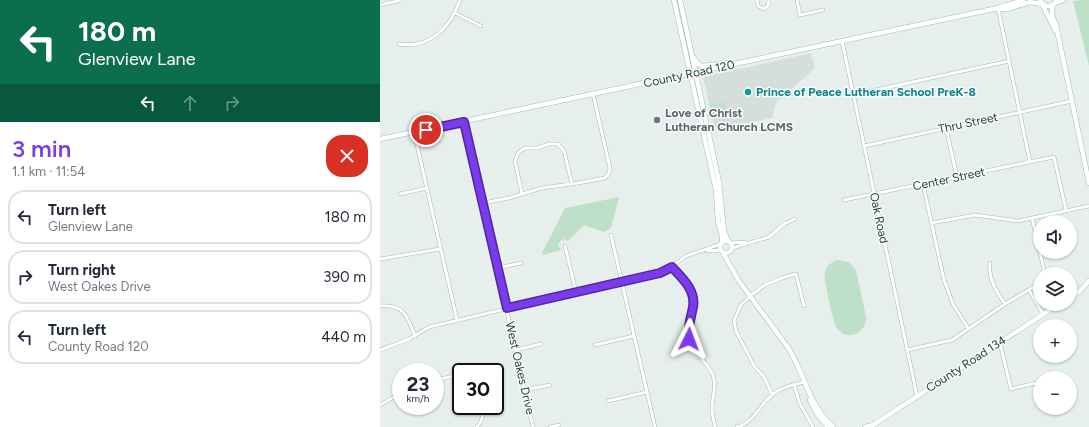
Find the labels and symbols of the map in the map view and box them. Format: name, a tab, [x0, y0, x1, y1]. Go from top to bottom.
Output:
street label: County Road 120	[642, 57, 736, 90]
place label: Prince of Peace Lutheran School PreK-8	[756, 85, 976, 99]
marker: Prince of Peace Lutheran School PreK-8	[743, 87, 753, 97]
place label: Love of Christ Lutheran Church LCMS	[665, 106, 793, 134]
street label: Thru Street	[937, 110, 1000, 136]
pin	[409, 113, 443, 147]
marker: Love of Christ Lutheran Church LCMS	[652, 115, 662, 125]
street label: Center Street	[912, 164, 987, 193]
street label: Oak Road	[867, 191, 891, 245]
position arrow	[668, 318, 710, 360]
street label: West Oakes Drive	[503, 320, 538, 416]
street label: County Road 134	[923, 333, 1009, 395]
speed limit sign: 30	[452, 363, 504, 415]

